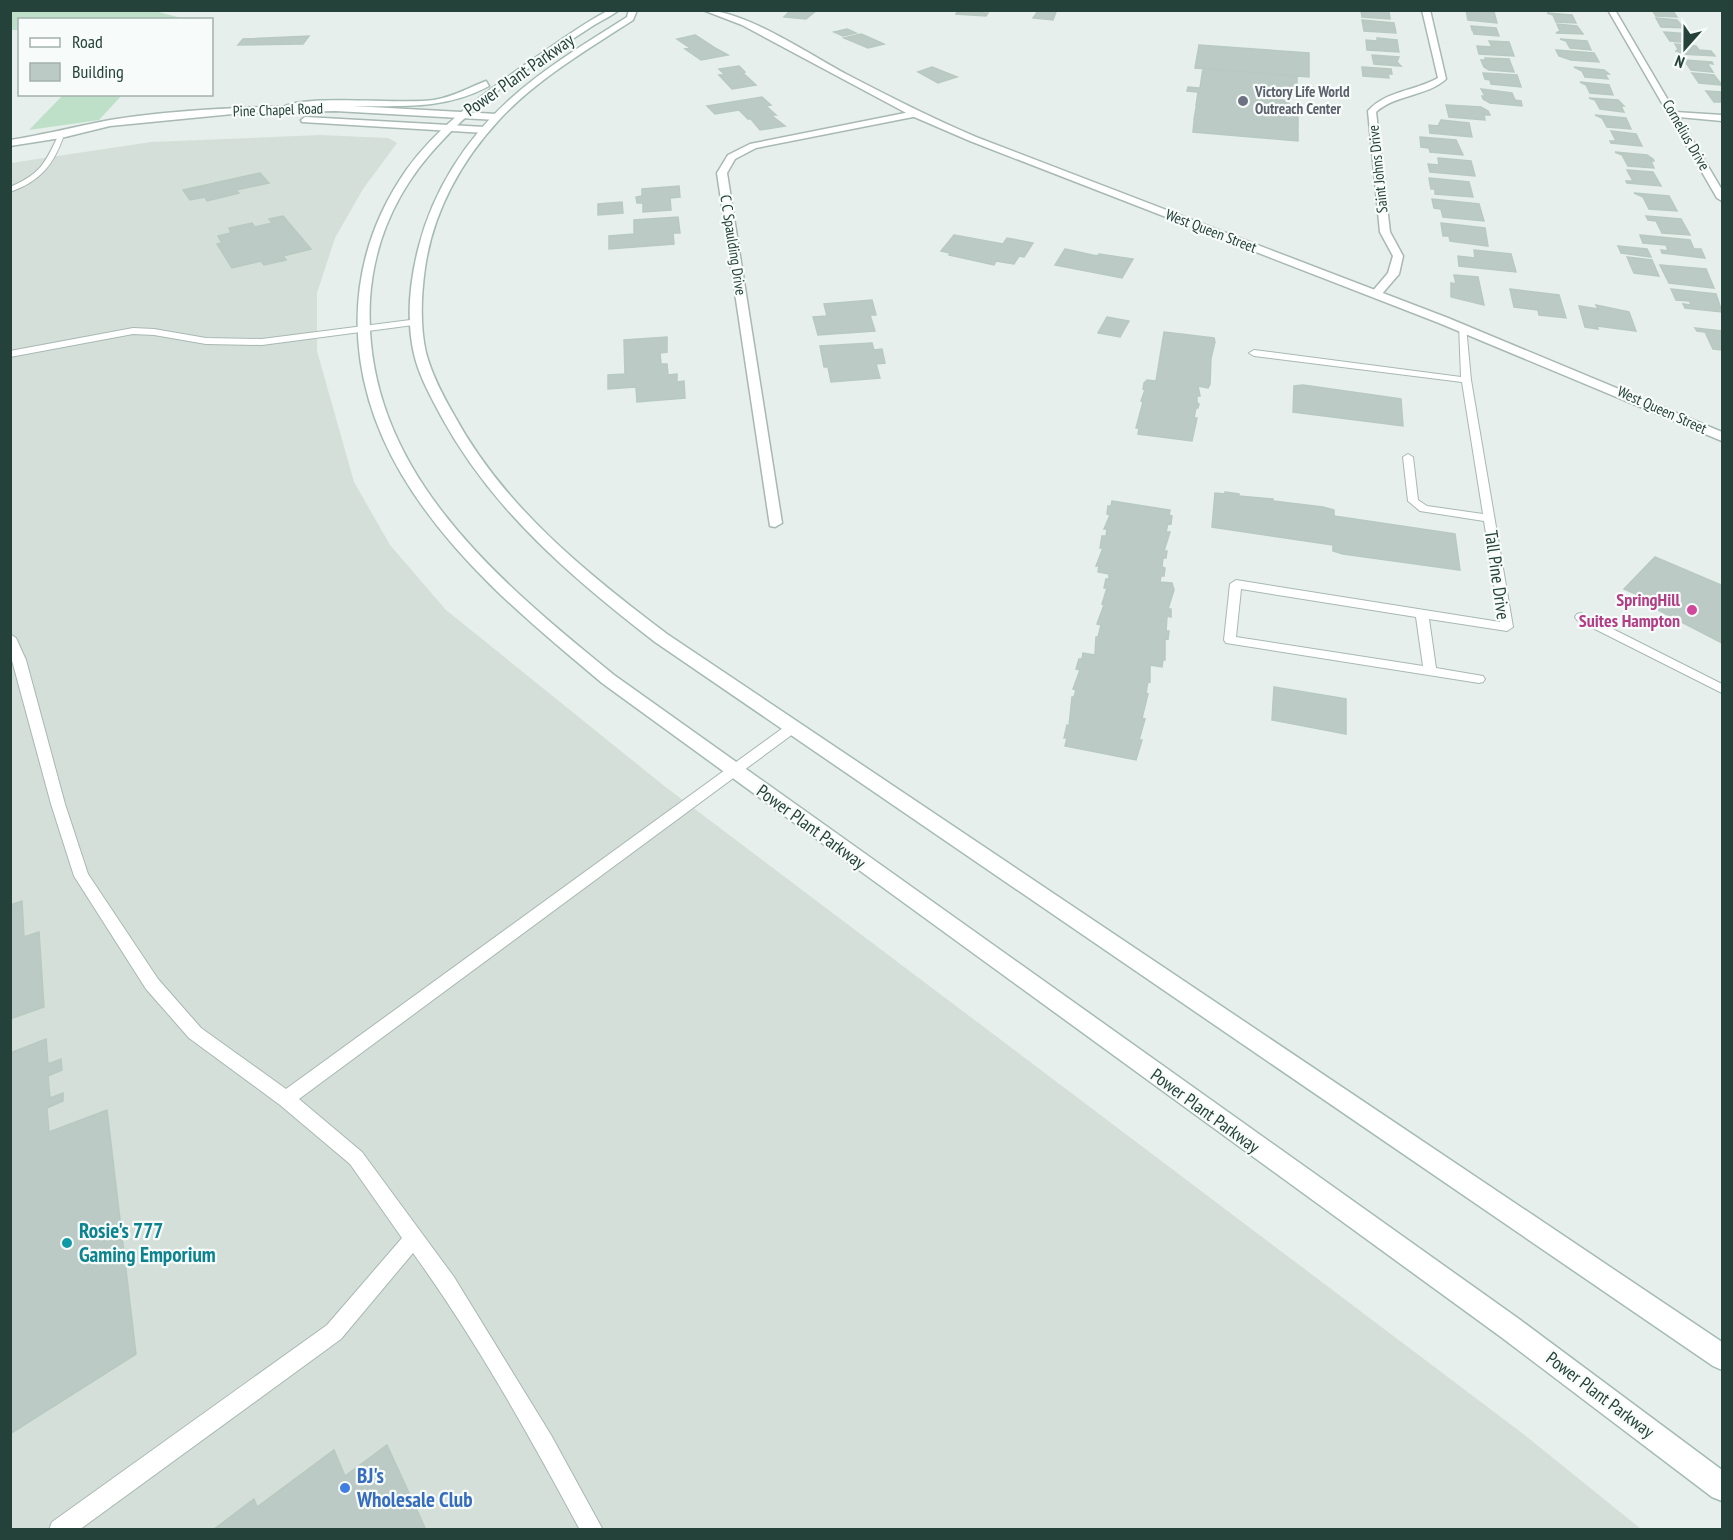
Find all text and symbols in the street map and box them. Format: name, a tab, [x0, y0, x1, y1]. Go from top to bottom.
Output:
legend	[18, 18, 213, 96]
north arrow	[1655, 18, 1715, 78]
street label: Power Plant Parkway	[459, 28, 578, 121]
text: Road	[72, 30, 103, 53]
text: N	[1672, 51, 1687, 73]
text: Building	[72, 60, 124, 83]
place label: Victory Life World Outreach Center	[1254, 82, 1350, 118]
marker: Victory Life World Outreach Center	[1236, 94, 1250, 108]
street label: Cornelius Drive	[1659, 96, 1714, 174]
street label: Pine Chapel Road	[232, 98, 324, 121]
street label: Saint Johns Drive	[1363, 124, 1392, 214]
street label: C C Spaulding Drive	[716, 193, 751, 296]
street label: West Queen Street	[1163, 204, 1259, 257]
street label: West Queen Street	[1615, 381, 1710, 438]
street label: Tall Pine Drive	[1480, 529, 1515, 621]
place label: SpringHill Suites Hampton	[1579, 588, 1681, 632]
marker: SpringHill Suites Hampton	[1685, 603, 1699, 617]
street label: Power Plant Parkway	[752, 779, 871, 874]
street label: Power Plant Parkway	[1146, 1063, 1265, 1158]
place label: Rosie's 777 Gaming Emporium	[79, 1217, 216, 1268]
marker: Rosie's 777 Gaming Emporium	[60, 1236, 74, 1250]
street label: Power Plant Parkway	[1542, 1346, 1659, 1443]
place label: BJ's Wholesale Club	[356, 1462, 472, 1513]
marker: BJ's Wholesale Club	[338, 1481, 352, 1495]

